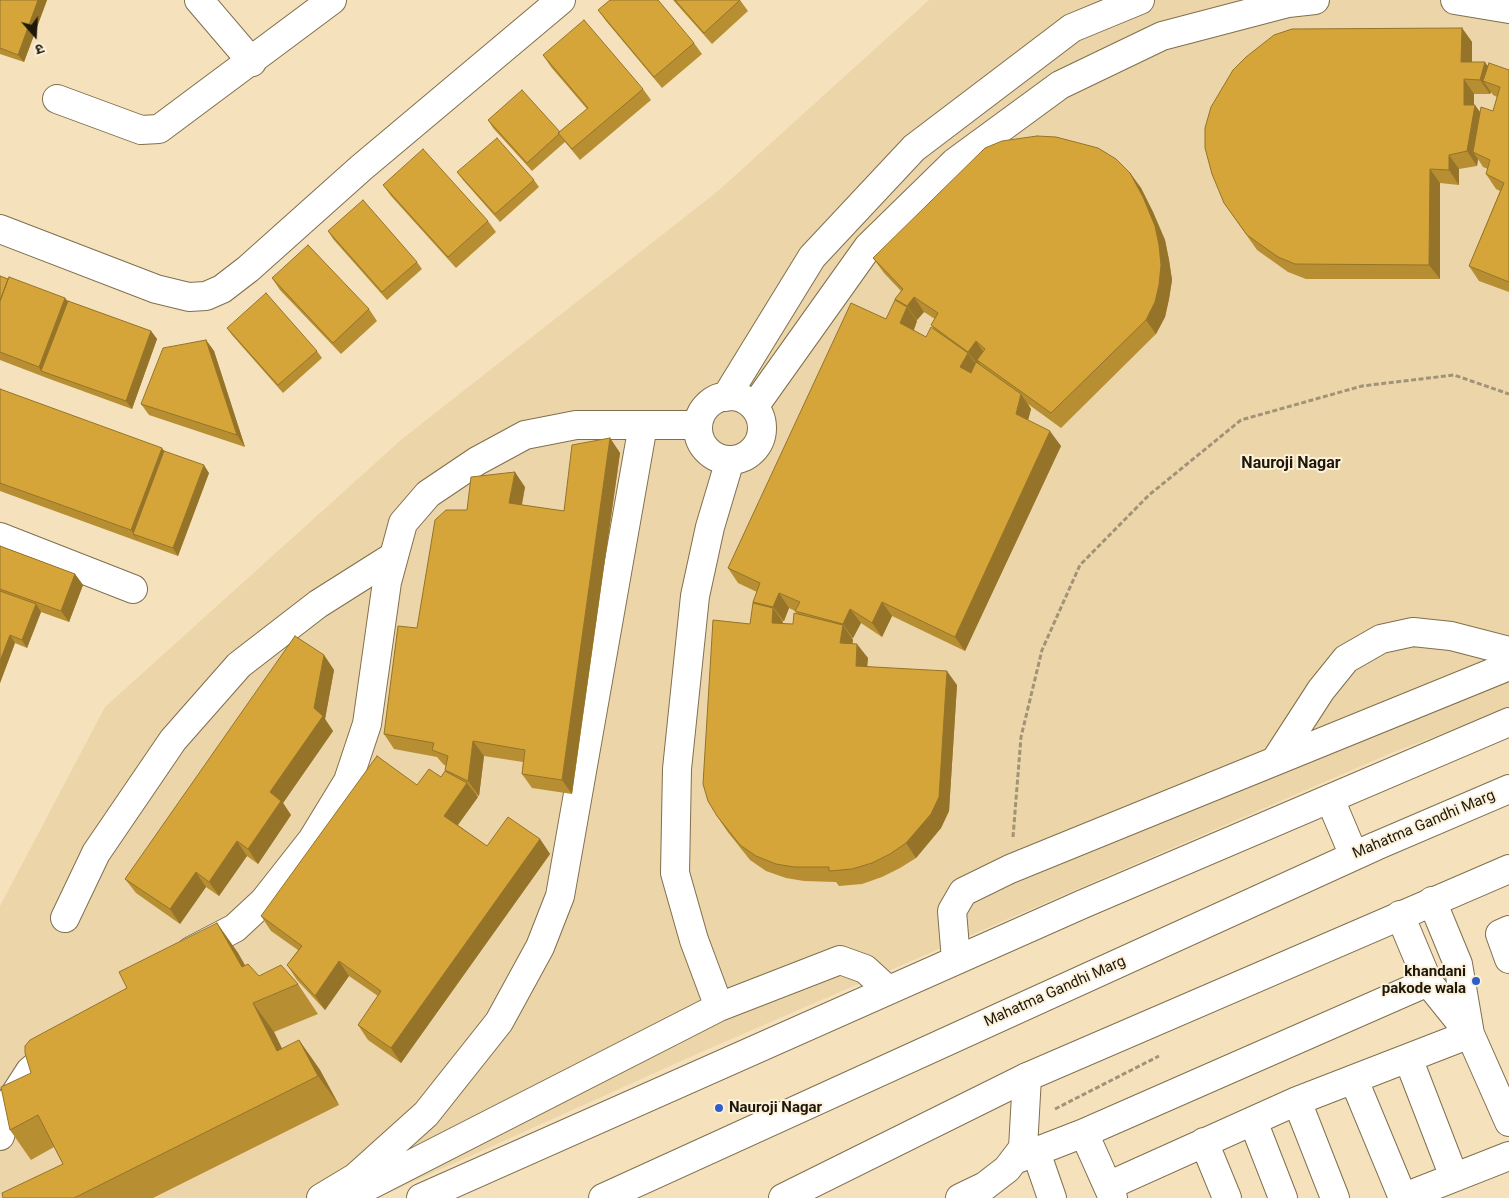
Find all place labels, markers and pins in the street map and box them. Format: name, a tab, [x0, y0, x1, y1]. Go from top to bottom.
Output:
place label: khandani pakode wala	[1382, 963, 1466, 998]
marker: khandani pakode wala	[1470, 975, 1482, 987]
place label: Nauroji Nagar	[729, 1099, 822, 1117]
marker: Nauroji Nagar	[713, 1102, 725, 1114]

